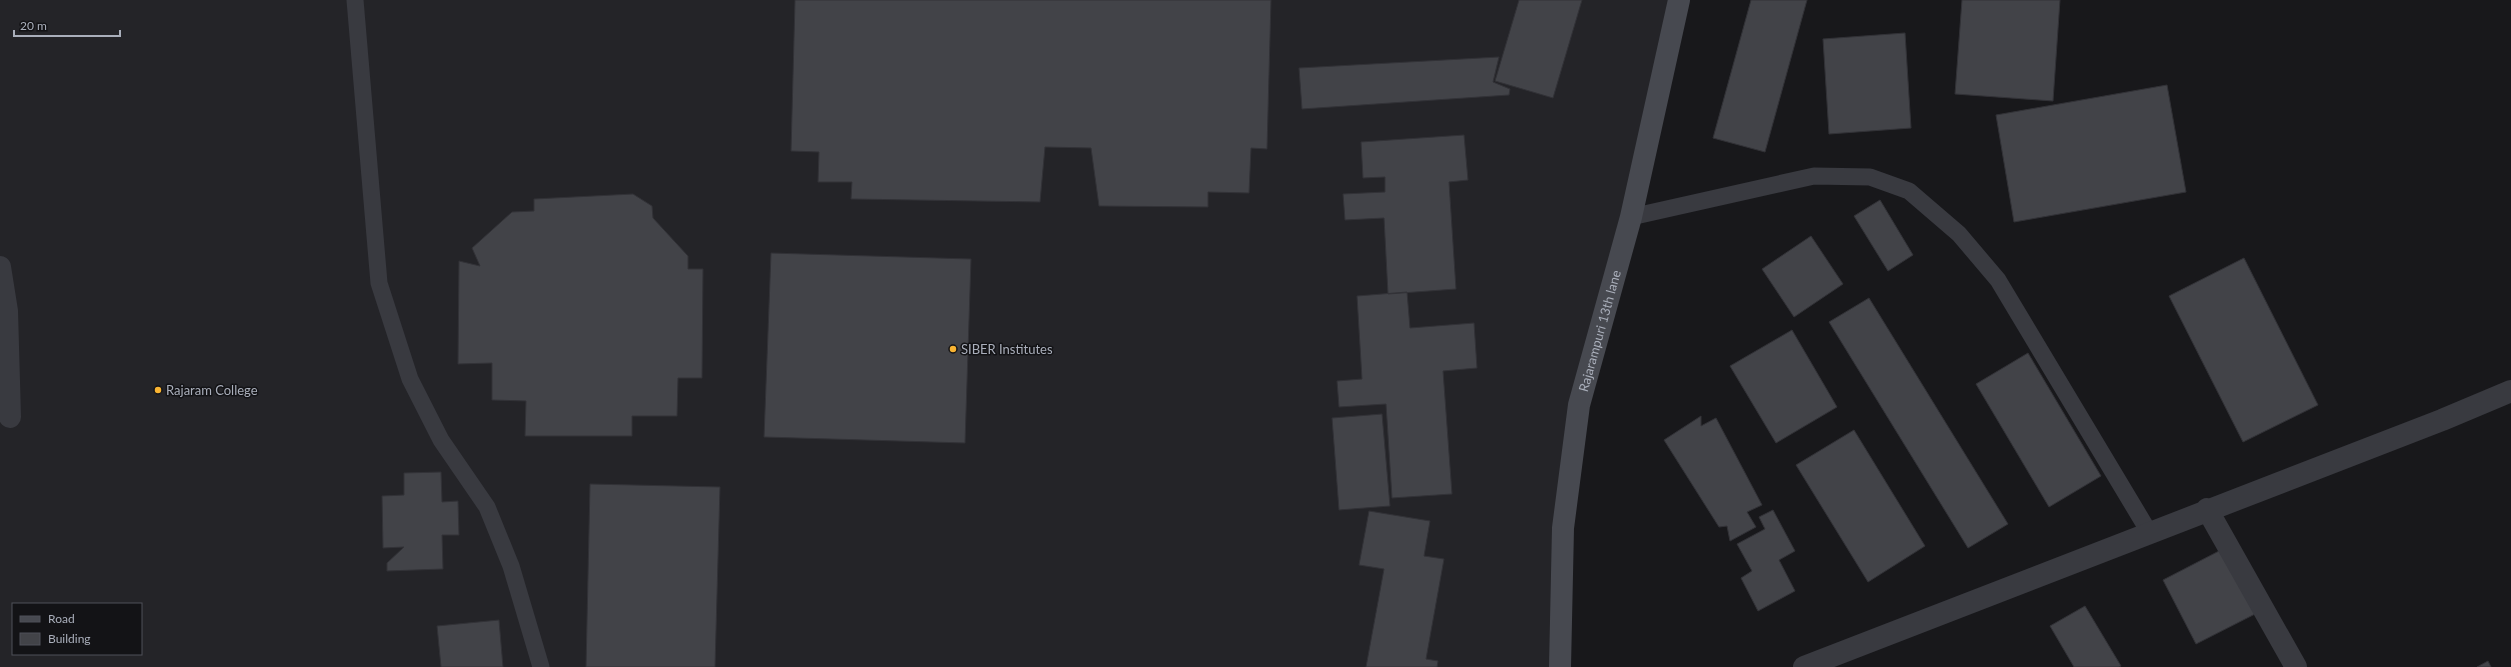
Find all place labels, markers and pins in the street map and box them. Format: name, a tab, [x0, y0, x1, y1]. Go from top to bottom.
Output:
place label: SIBER Institutes	[961, 341, 1053, 357]
marker: SIBER Institutes	[948, 344, 958, 354]
place label: Rajaram College	[166, 382, 258, 398]
marker: Rajaram College	[153, 385, 163, 395]

